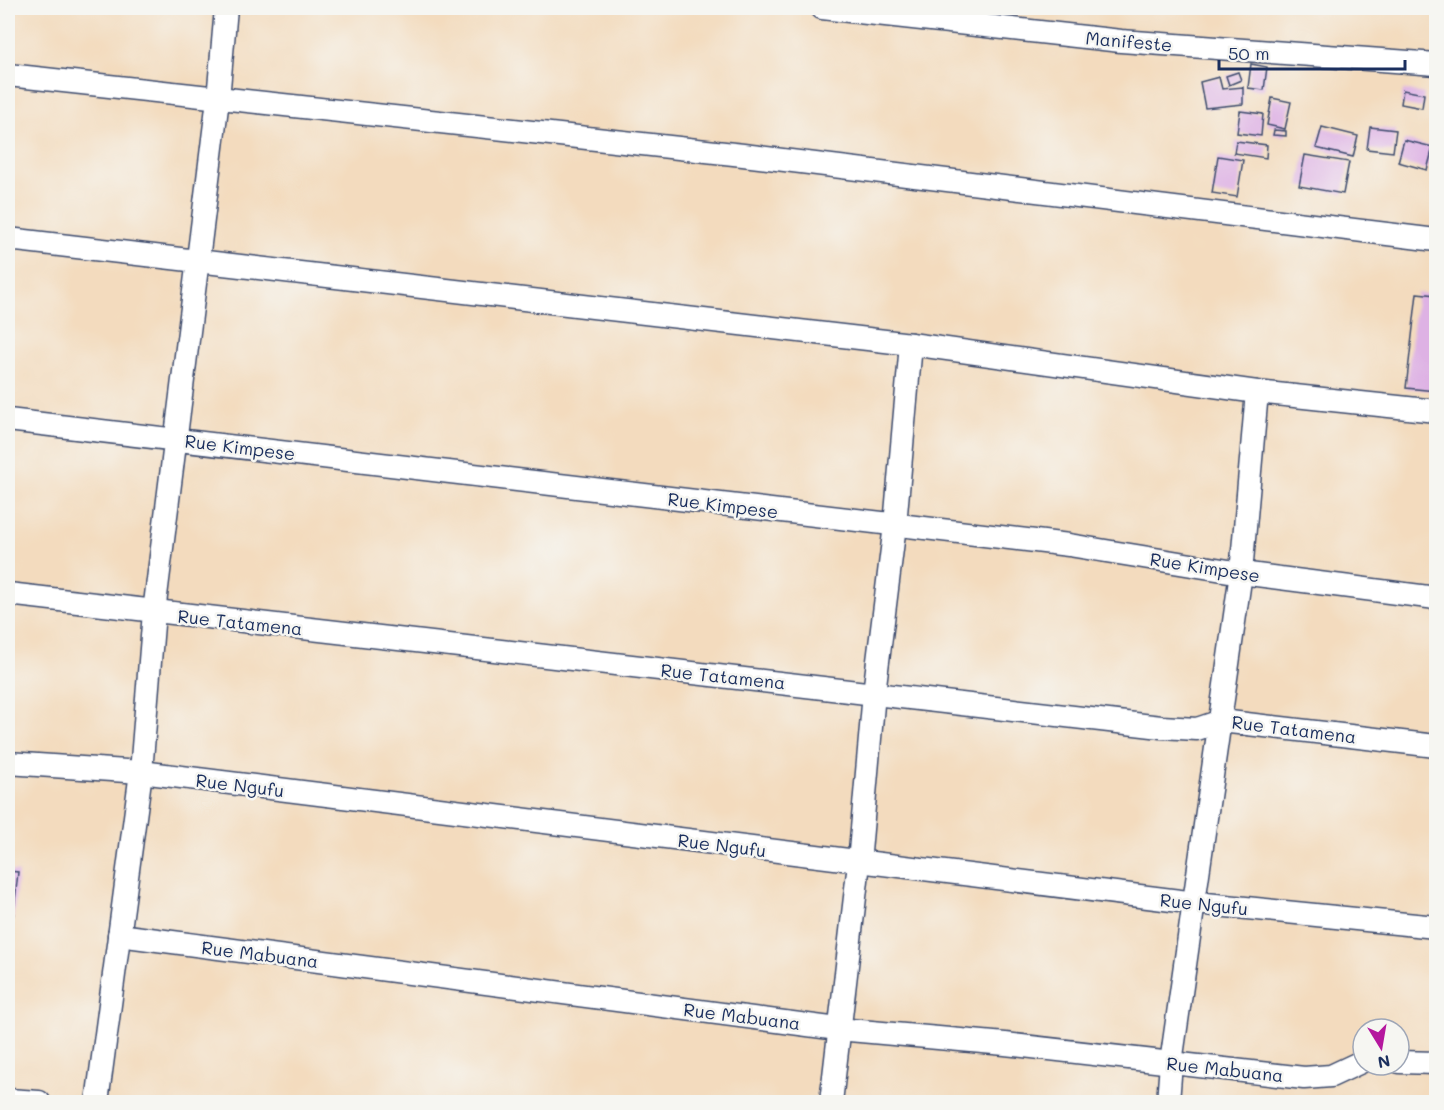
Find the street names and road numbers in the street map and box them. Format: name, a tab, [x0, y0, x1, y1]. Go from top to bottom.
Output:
street label: Manifeste	[1085, 25, 1173, 57]
street label: Rue Kimpese	[183, 428, 297, 466]
street label: Rue Kimpese	[666, 486, 780, 524]
street label: Rue Kimpese	[1148, 546, 1262, 588]
street label: Rue Tatamena	[176, 604, 304, 640]
street label: Rue Tatamena	[659, 658, 787, 694]
street label: Rue Tatamena	[1230, 709, 1358, 749]
street label: Rue Ngufu	[195, 768, 285, 802]
street label: Rue Ngufu	[677, 828, 767, 862]
street label: Rue Ngufu	[1159, 887, 1249, 921]
street label: Rue Mabuana	[200, 935, 320, 973]
street label: Rue Mabuana	[682, 997, 802, 1035]
street label: Rue Mabuana	[1165, 1051, 1285, 1087]

